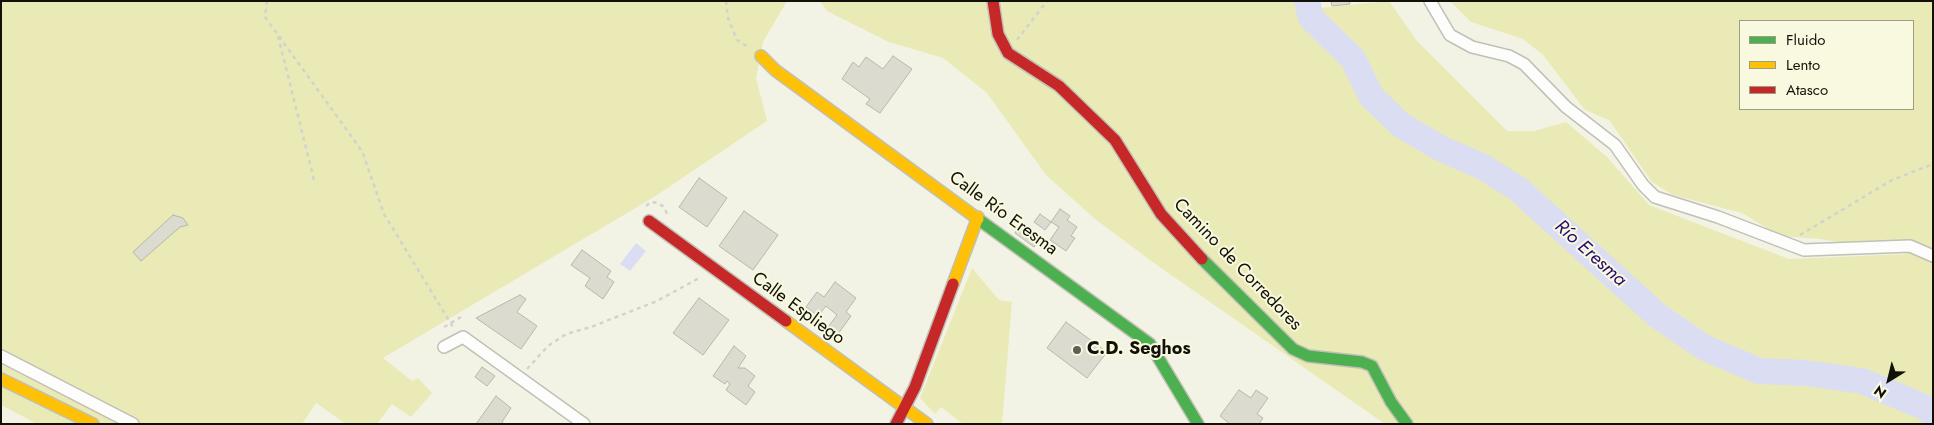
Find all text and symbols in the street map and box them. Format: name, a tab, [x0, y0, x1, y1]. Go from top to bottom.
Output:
legend	[1739, 20, 1914, 110]
text: Fluido	[1786, 29, 1825, 51]
text: Lento	[1786, 54, 1820, 76]
text: Atasco	[1786, 79, 1828, 101]
street label: Calle Río Eresma	[944, 167, 1062, 261]
street label: Camino de Corredores	[1168, 194, 1306, 336]
water label: Río Eresma	[1549, 216, 1631, 292]
street label: Calle Espliego	[747, 268, 849, 350]
place label: C.D. Seghos	[1087, 339, 1191, 361]
marker: C.D. Seghos	[1071, 344, 1083, 356]
north arrow	[1864, 355, 1914, 405]
text: N	[1870, 381, 1891, 403]

